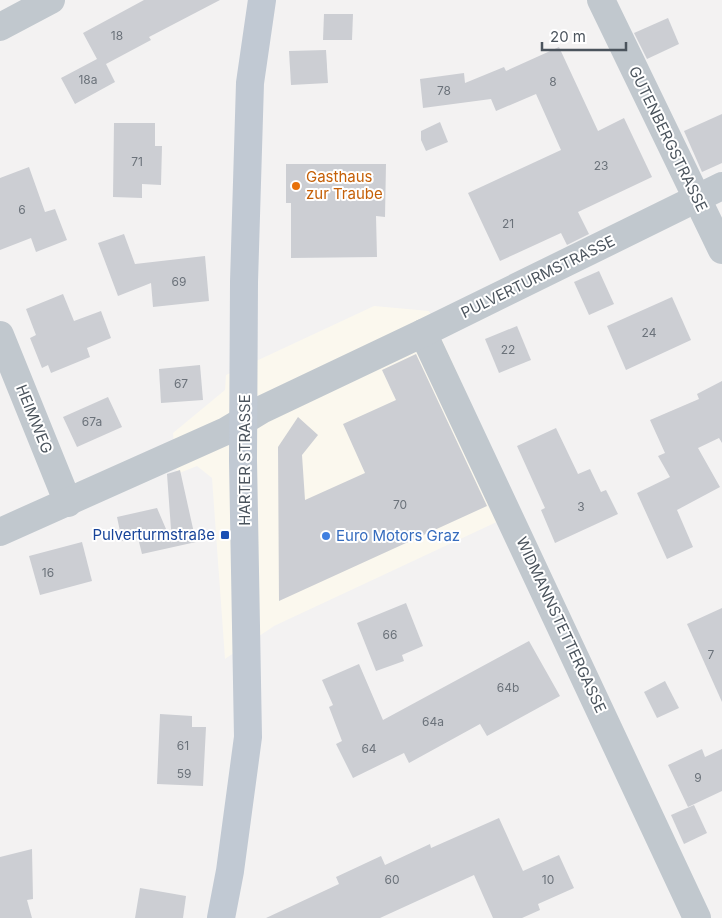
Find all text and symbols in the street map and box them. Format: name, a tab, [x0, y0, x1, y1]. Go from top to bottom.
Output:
scale bar	[542, 20, 626, 52]
text: 20 m	[550, 27, 586, 46]
house number: 18	[111, 28, 123, 43]
street label: GUTENBERGSTRASSE	[625, 63, 712, 215]
house number: 18a	[78, 72, 98, 87]
house number: 8	[549, 74, 557, 89]
house number: 78	[437, 83, 451, 98]
house number: 71	[131, 154, 143, 169]
house number: 23	[594, 158, 608, 173]
place label: Gasthaus zur Traube	[306, 167, 383, 203]
marker: Gasthaus zur Traube	[290, 180, 302, 192]
house number: 6	[18, 202, 26, 217]
house number: 21	[502, 216, 514, 231]
street label: PULVERTURMSTRASSE	[458, 231, 618, 322]
house number: 69	[172, 274, 186, 289]
house number: 24	[642, 325, 657, 340]
house number: 22	[501, 342, 515, 357]
house number: 67	[174, 376, 188, 391]
street label: HEIMWEG	[12, 382, 57, 456]
street label: HARTER STRASSE	[235, 394, 254, 526]
house number: 67a	[82, 414, 102, 429]
house number: 70	[393, 497, 407, 512]
house number: 3	[577, 499, 585, 514]
place label: Pulverturmstraße	[92, 525, 215, 544]
place label: Euro Motors Graz	[336, 526, 460, 545]
marker: Pulverturmstraße	[219, 529, 231, 541]
marker: Euro Motors Graz	[320, 530, 332, 542]
street label: WIDMANNSTETTERGASSE	[512, 534, 611, 716]
house number: 16	[42, 565, 54, 580]
house number: 66	[383, 627, 397, 642]
house number: 7	[708, 647, 715, 662]
house number: 64b	[497, 680, 519, 695]
house number: 64a	[422, 714, 444, 729]
house number: 61	[177, 738, 189, 753]
house number: 64	[361, 741, 377, 756]
house number: 59	[177, 766, 191, 781]
house number: 9	[694, 770, 702, 785]
house number: 60	[384, 872, 400, 887]
house number: 10	[542, 872, 554, 887]

